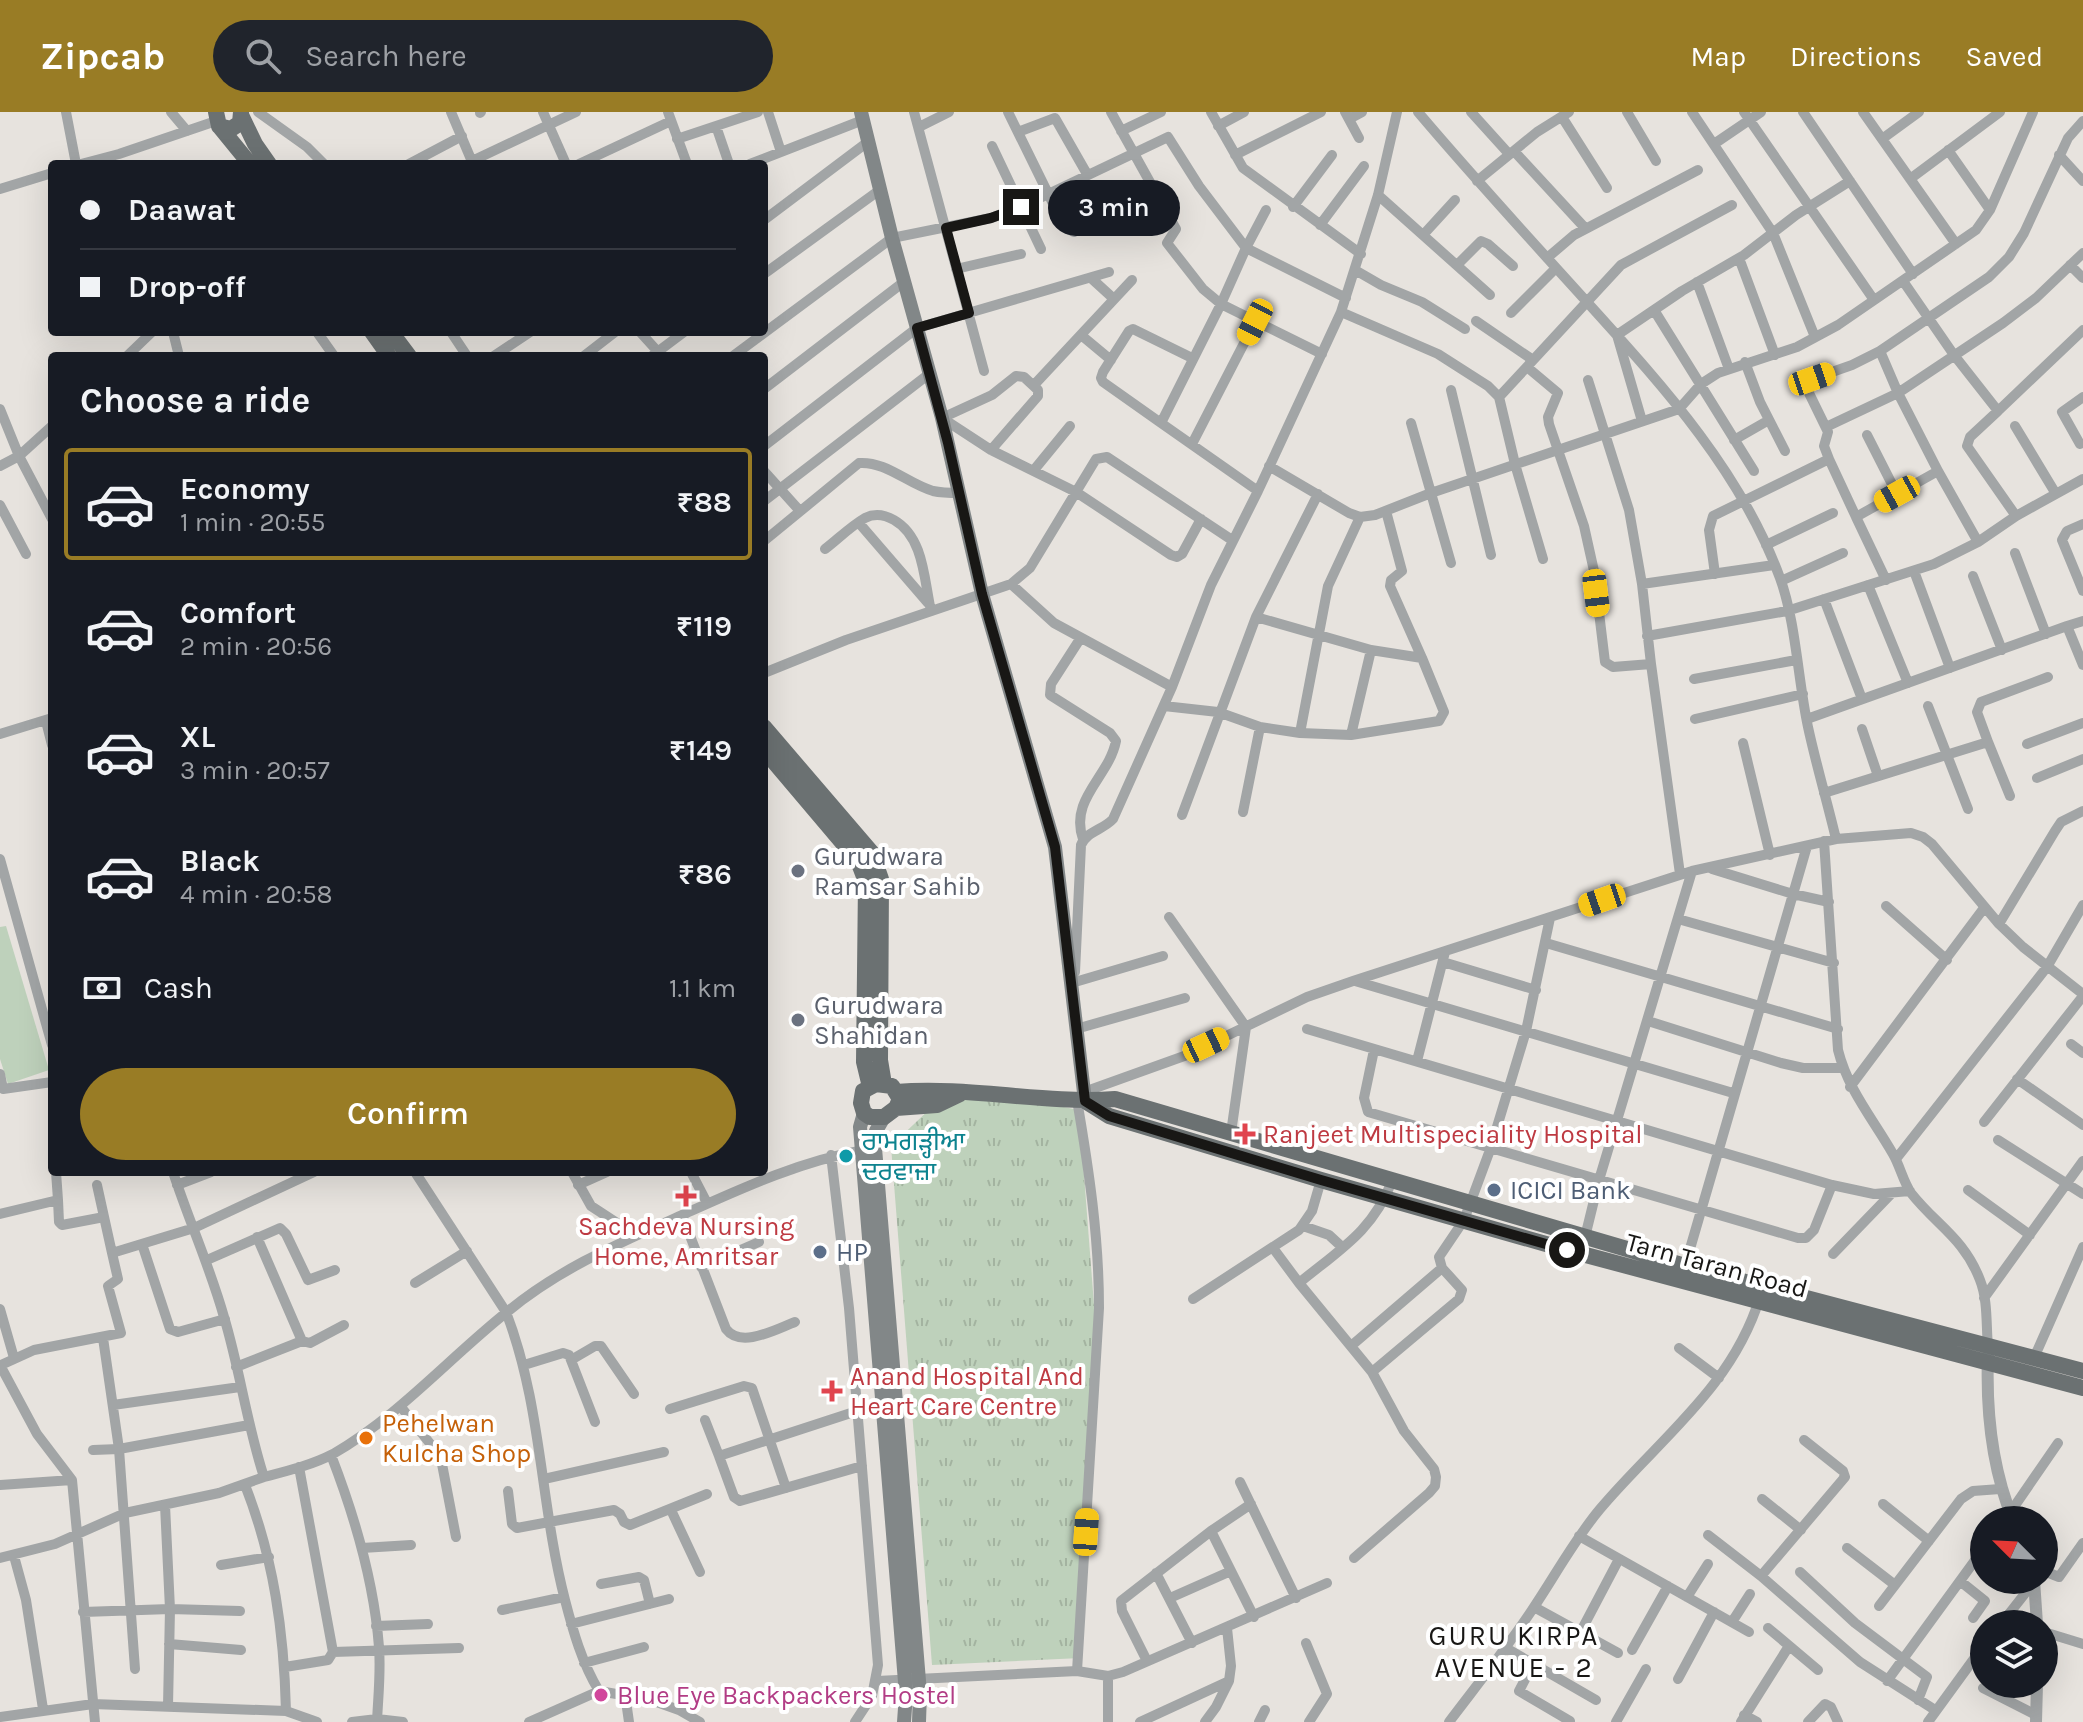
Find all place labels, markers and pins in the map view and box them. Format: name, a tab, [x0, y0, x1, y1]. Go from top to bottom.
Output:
place label: Gurudwara Ramsar Sahib	[814, 841, 981, 902]
marker: Gurudwara Ramsar Sahib	[789, 862, 807, 880]
place label: Gurudwara Shahidan	[814, 990, 944, 1051]
marker: Gurudwara Shahidan	[789, 1011, 807, 1029]
place label: Ranjeet Multispeciality Hospital	[1263, 1119, 1643, 1150]
marker: Ranjeet Multispeciality Hospital	[1234, 1123, 1256, 1145]
place label: ਰਾਮਗੜ੍ਹੀਆ ਦਰਵਾਜ਼ਾ	[861, 1126, 966, 1187]
marker: ਰਾਮਗੜ੍ਹੀਆ ਦਰਵਾਜ਼ਾ	[837, 1147, 855, 1165]
place label: ICICI Bank	[1510, 1175, 1631, 1206]
marker: ICICI Bank	[1485, 1181, 1503, 1199]
marker: Sachdeva Nursing Home, Amritsar	[675, 1185, 697, 1207]
place label: Sachdeva Nursing Home, Amritsar	[578, 1211, 794, 1272]
place label: HP	[836, 1237, 868, 1268]
marker: HP	[811, 1243, 829, 1261]
place label: Anand Hospital And Heart Care Centre	[850, 1361, 1084, 1422]
marker: Anand Hospital And Heart Care Centre	[821, 1380, 843, 1402]
place label: Pehelwan Kulcha Shop	[382, 1408, 531, 1469]
marker: Pehelwan Kulcha Shop	[357, 1429, 375, 1447]
place label: Blue Eye Backpackers Hostel	[617, 1680, 956, 1711]
marker: Blue Eye Backpackers Hostel	[592, 1686, 610, 1704]

